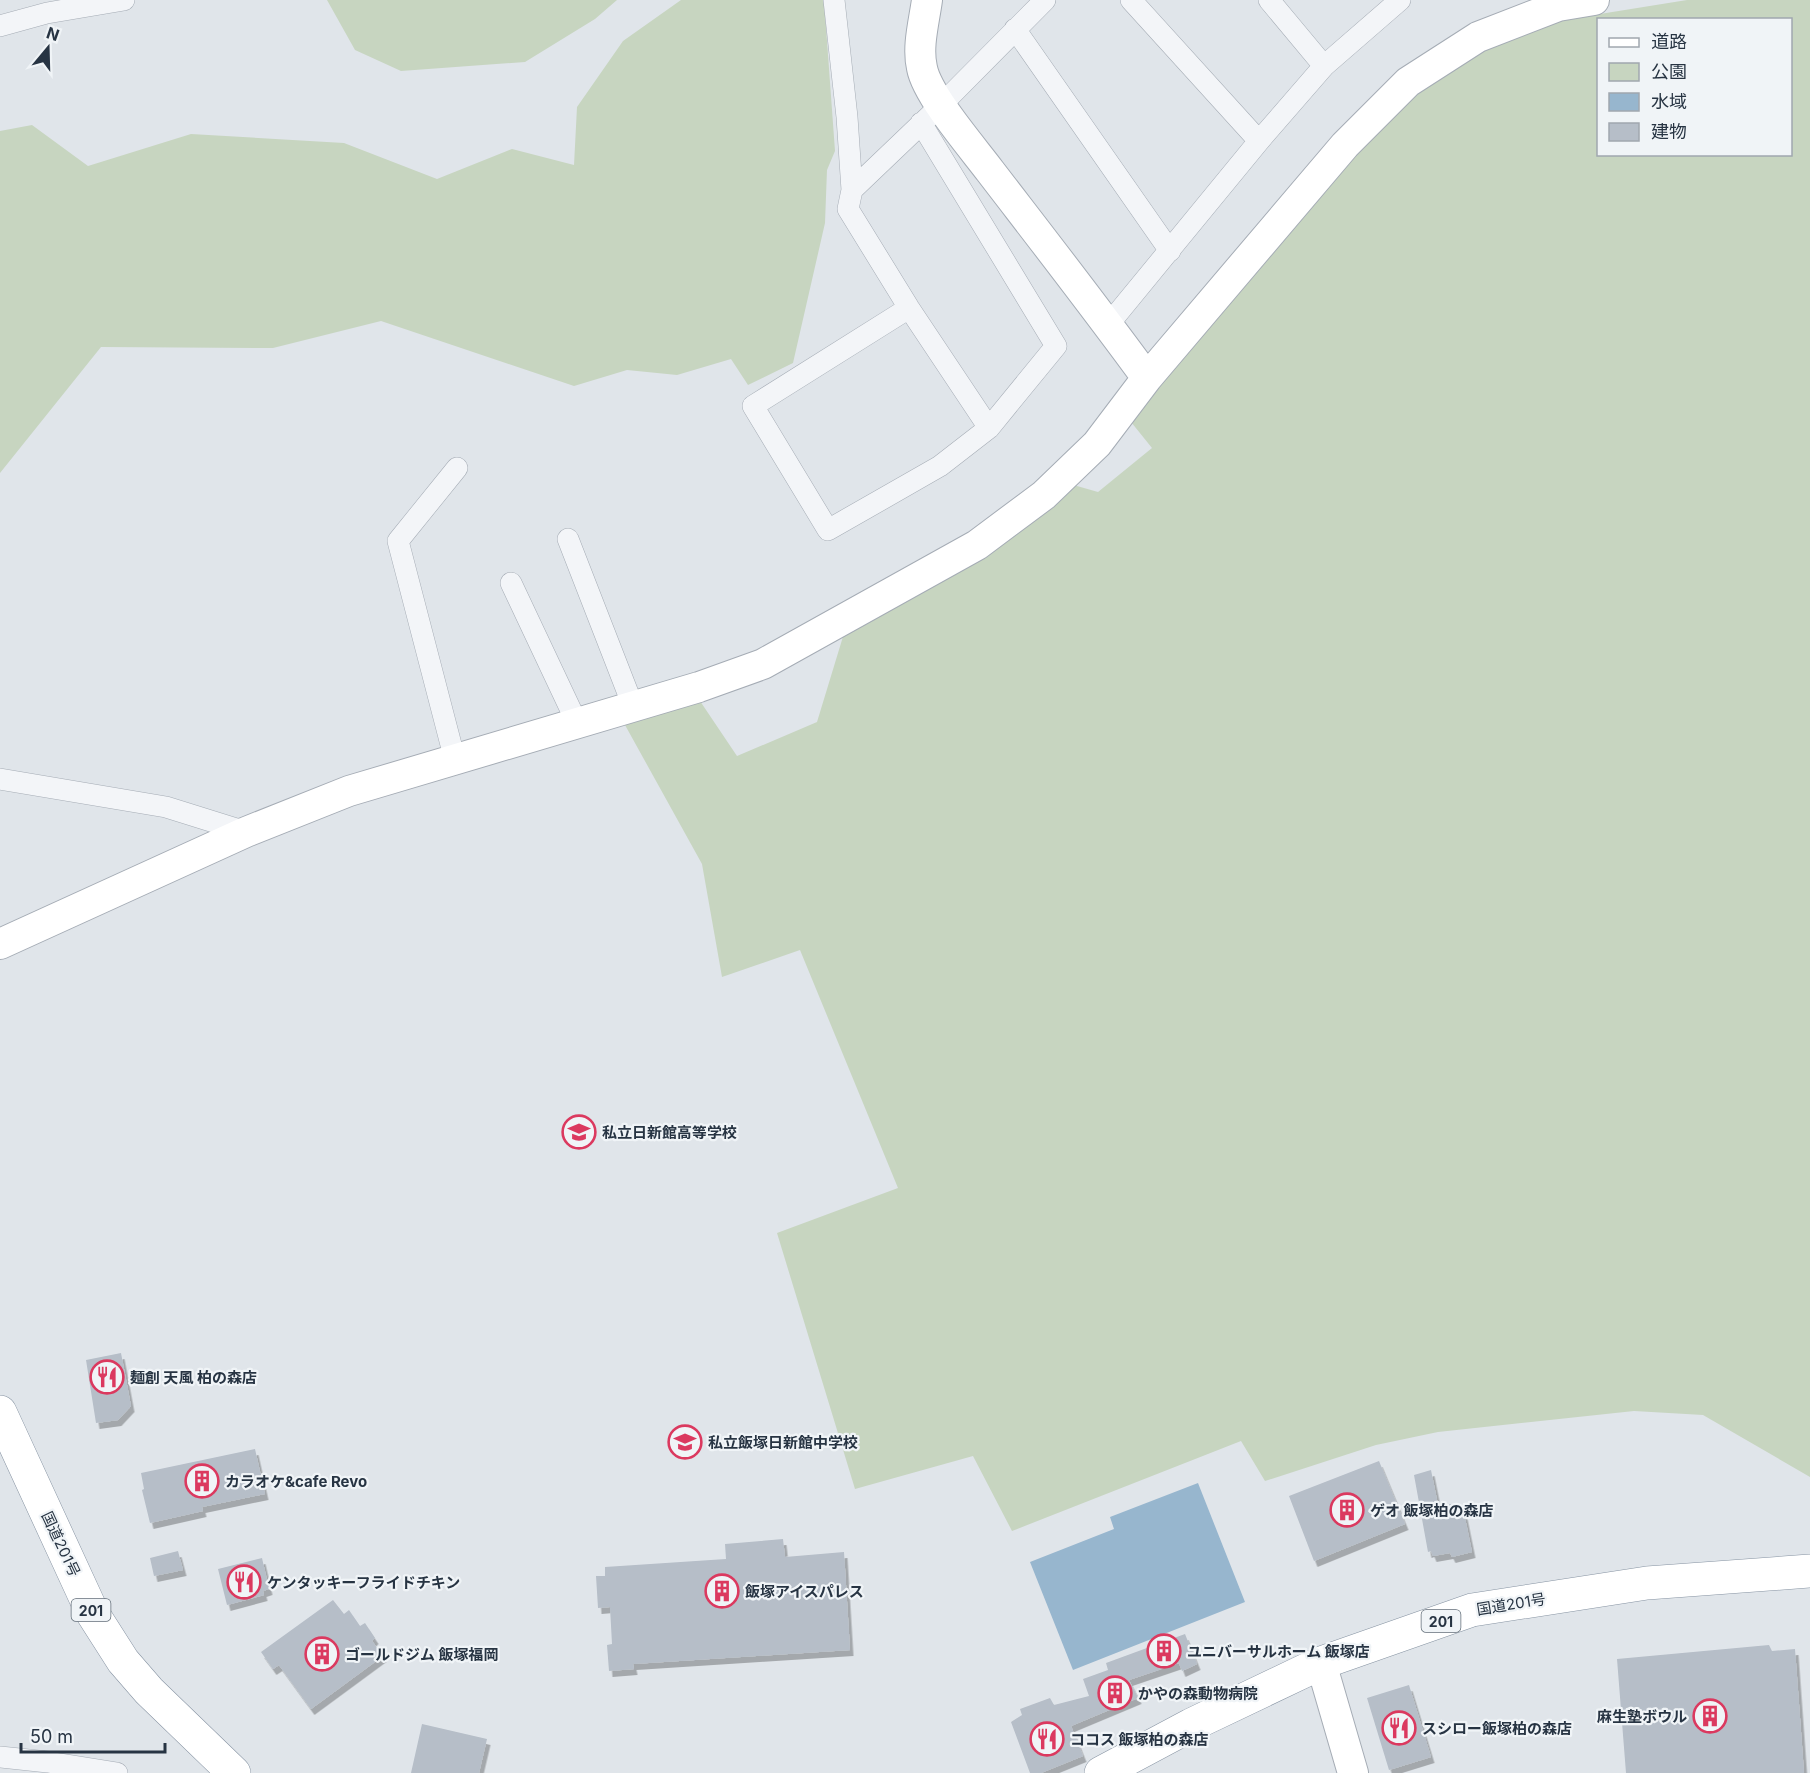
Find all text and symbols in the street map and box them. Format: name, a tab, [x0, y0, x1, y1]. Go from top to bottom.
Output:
north arrow	[18, 18, 78, 78]
legend	[1597, 18, 1792, 156]
text: N	[44, 22, 62, 45]
text: 道路	[1651, 31, 1687, 52]
text: 公園	[1651, 61, 1687, 82]
text: 水域	[1651, 91, 1687, 112]
text: 建物	[1651, 121, 1687, 142]
school or university icon: 私立日新館高等学校	[561, 1114, 597, 1150]
place label: 私立日新館高等学校	[602, 1123, 737, 1142]
restaurant icon: 麺創 天風 柏の森店	[89, 1359, 125, 1395]
place label: 麺創 天風 柏の森店	[130, 1368, 257, 1387]
school or university icon: 私立飯塚日新館中学校	[667, 1424, 703, 1460]
place label: 私立飯塚日新館中学校	[708, 1433, 858, 1452]
building icon: カラオケ&cafe Revo	[184, 1463, 220, 1499]
place label: カラオケ&cafe Revo	[225, 1472, 367, 1491]
building icon: ゲオ 飯塚柏の森店	[1329, 1492, 1365, 1528]
place label: ゲオ 飯塚柏の森店	[1370, 1501, 1494, 1520]
street label: 国道201号	[38, 1508, 84, 1580]
restaurant icon: ケンタッキーフライドチキン	[226, 1564, 262, 1600]
place label: ケンタッキーフライドチキン	[267, 1573, 460, 1592]
building icon: 飯塚アイスパレス	[704, 1573, 740, 1609]
place label: 飯塚アイスパレス	[745, 1582, 864, 1601]
street label: 国道201号	[1475, 1589, 1547, 1619]
road number: 201	[72, 1599, 110, 1621]
road number: 201	[1422, 1610, 1460, 1632]
building icon: ユニバーサルホーム 飯塚店	[1146, 1633, 1182, 1669]
building icon: ゴールドジム 飯塚福岡	[304, 1636, 340, 1672]
place label: ユニバーサルホーム 飯塚店	[1187, 1642, 1370, 1661]
place label: ゴールドジム 飯塚福岡	[345, 1645, 499, 1664]
building icon: かやの森動物病院	[1097, 1675, 1133, 1711]
place label: かやの森動物病院	[1138, 1684, 1258, 1703]
building icon: 麻生塾ボウル	[1692, 1698, 1728, 1734]
place label: 麻生塾ボウル	[1597, 1707, 1687, 1726]
restaurant icon: スシロー飯塚柏の森店	[1381, 1710, 1417, 1746]
scale bar	[21, 1716, 165, 1754]
place label: スシロー飯塚柏の森店	[1422, 1719, 1572, 1738]
restaurant icon: ココス 飯塚柏の森店	[1029, 1721, 1065, 1757]
text: 50 m	[30, 1726, 73, 1747]
place label: ココス 飯塚柏の森店	[1070, 1730, 1209, 1749]

